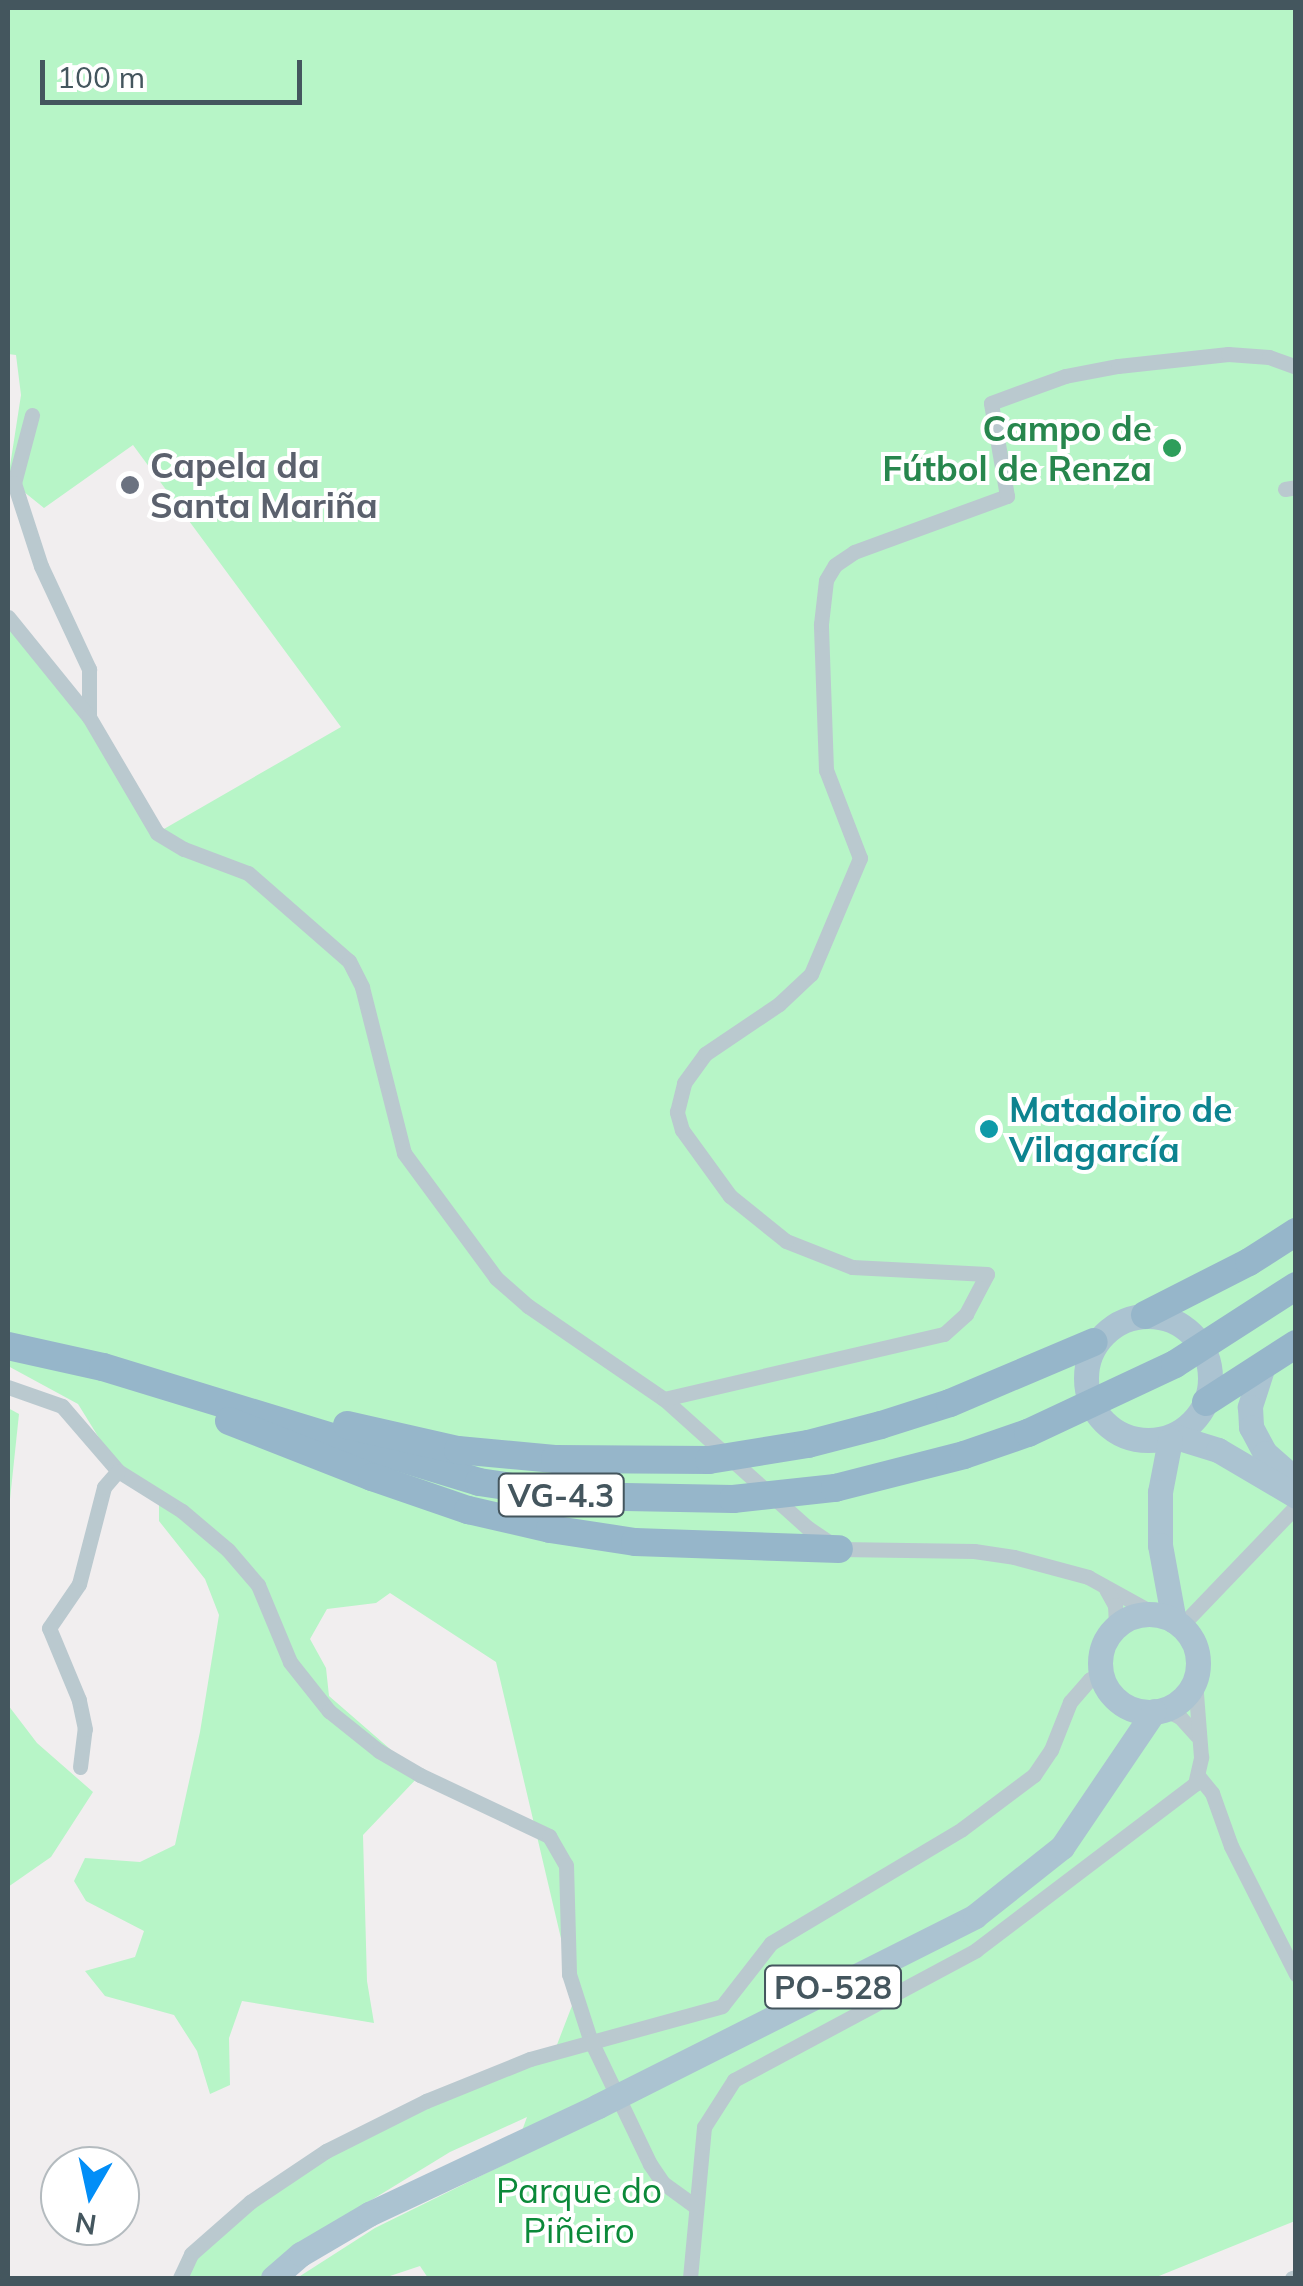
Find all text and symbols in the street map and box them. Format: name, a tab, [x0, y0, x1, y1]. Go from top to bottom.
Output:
scale bar	[45, 40, 308, 102]
text: 100 m	[57, 58, 145, 96]
place label: Campo de Fútbol de Renza	[882, 407, 1152, 489]
marker: Campo de Fútbol de Renza	[1161, 437, 1183, 459]
place label: Capela da Santa Mariña	[150, 444, 378, 526]
marker: Capela da Santa Mariña	[119, 474, 141, 496]
place label: Matadoiro de Vilagarcía	[1009, 1088, 1232, 1170]
marker: Matadoiro de Vilagarcía	[978, 1118, 1000, 1140]
road number: VG-4.3	[496, 1468, 626, 1522]
road number: PO-528	[763, 1960, 903, 2014]
north arrow	[40, 2146, 140, 2246]
park label: Parque do Piñeiro	[496, 2169, 662, 2251]
text: N	[72, 2205, 99, 2243]

